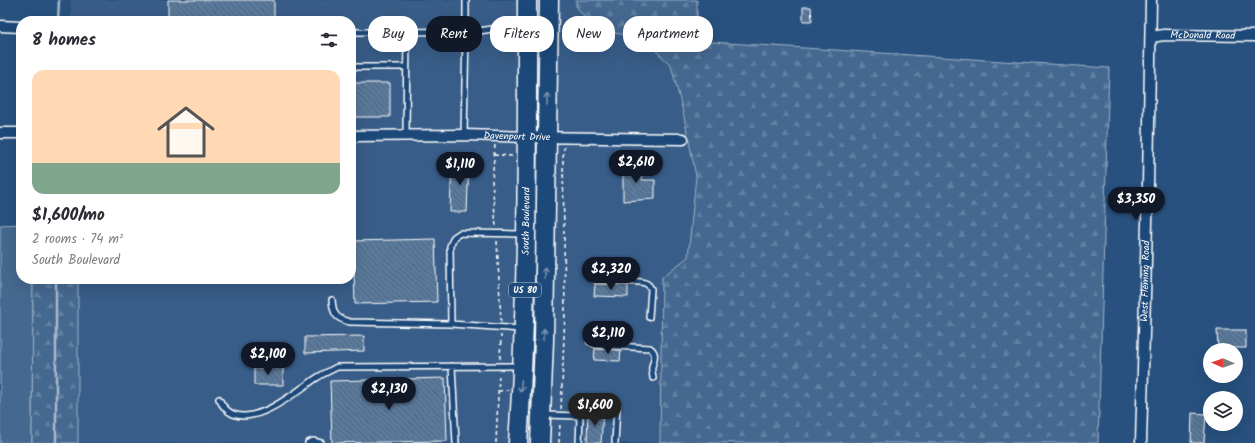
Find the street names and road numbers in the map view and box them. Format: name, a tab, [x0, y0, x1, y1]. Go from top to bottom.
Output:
street label: McDonald Road	[1170, 27, 1236, 44]
street label: Davenport Drive	[483, 128, 551, 145]
street label: South Boulevard	[518, 186, 535, 255]
street label: West Fleming Road	[1136, 239, 1155, 322]
road number: US 80	[509, 283, 541, 297]

